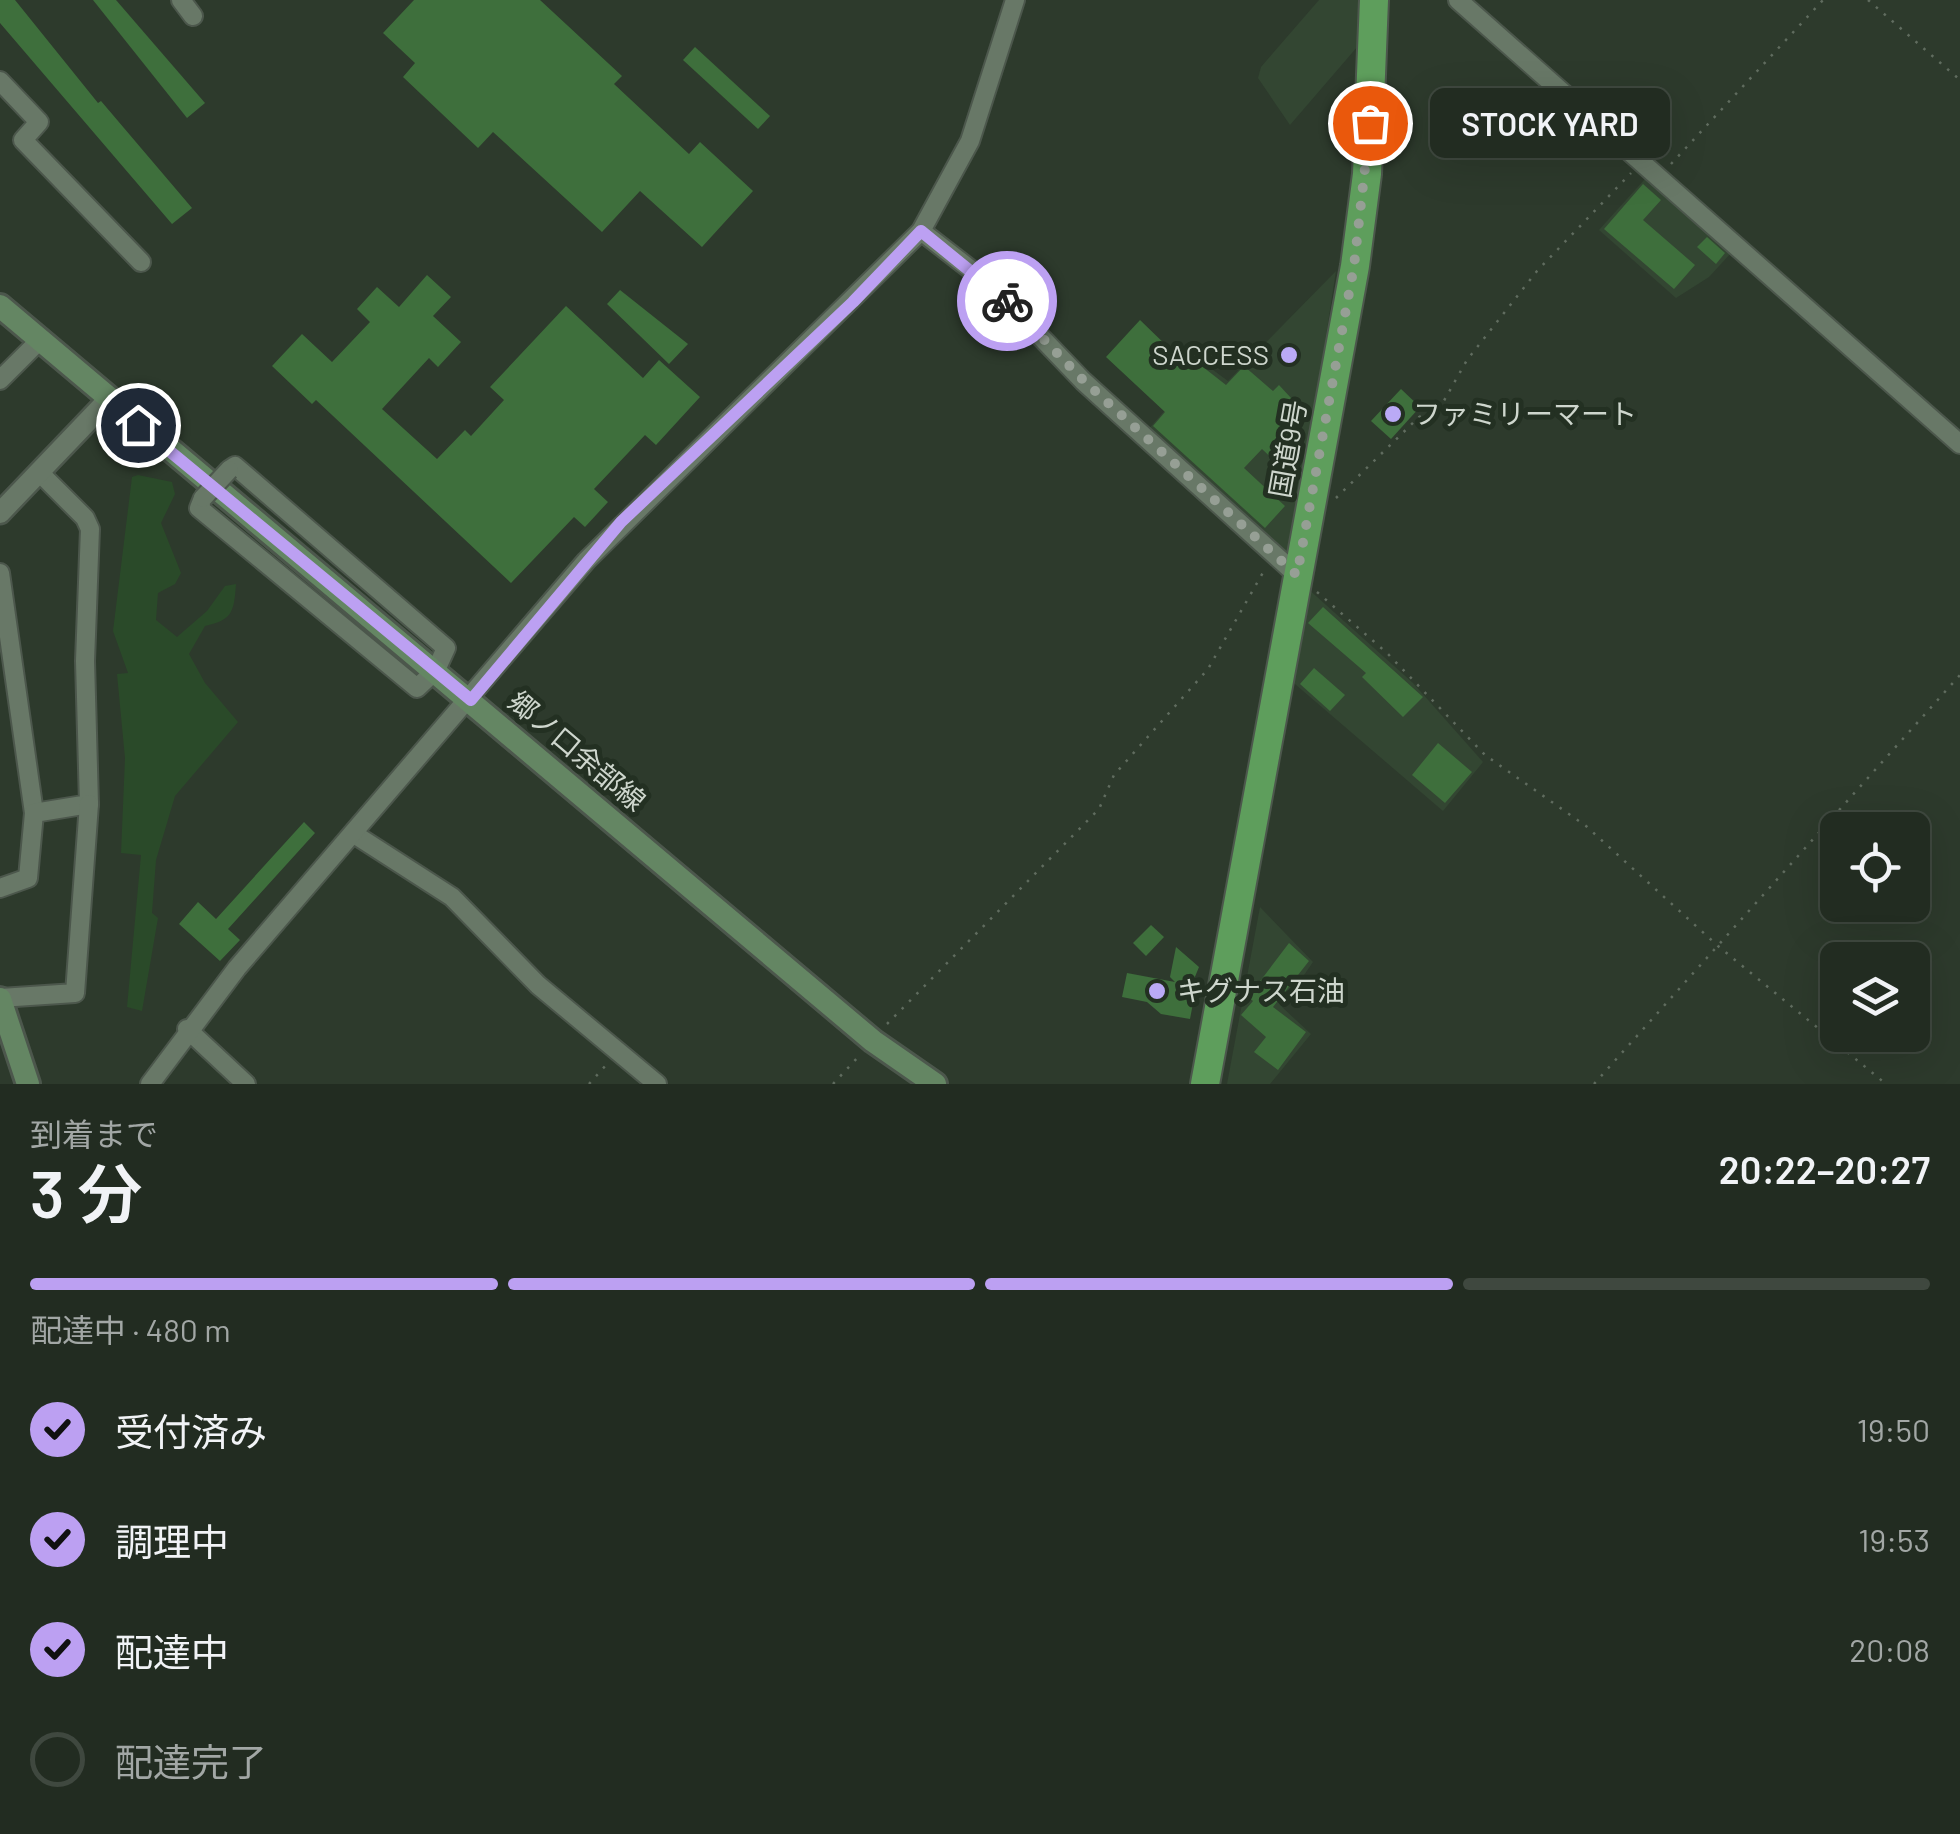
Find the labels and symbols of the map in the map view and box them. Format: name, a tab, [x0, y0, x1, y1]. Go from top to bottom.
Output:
pin	[1328, 81, 1413, 166]
callout: STOCK YARD	[1430, 88, 1670, 158]
courier	[957, 251, 1057, 351]
place label: SACCESS	[1152, 337, 1269, 371]
marker: SACCESS	[1278, 344, 1300, 366]
pin	[96, 383, 181, 468]
place label: ファミリーマート	[1413, 396, 1637, 430]
street label: 国道9号	[1262, 397, 1312, 500]
marker: ファミリーマート	[1382, 403, 1404, 425]
street label: 郷ノ口余部線	[502, 683, 653, 817]
place label: キグナス石油	[1177, 973, 1345, 1007]
marker: キグナス石油	[1146, 980, 1168, 1002]

